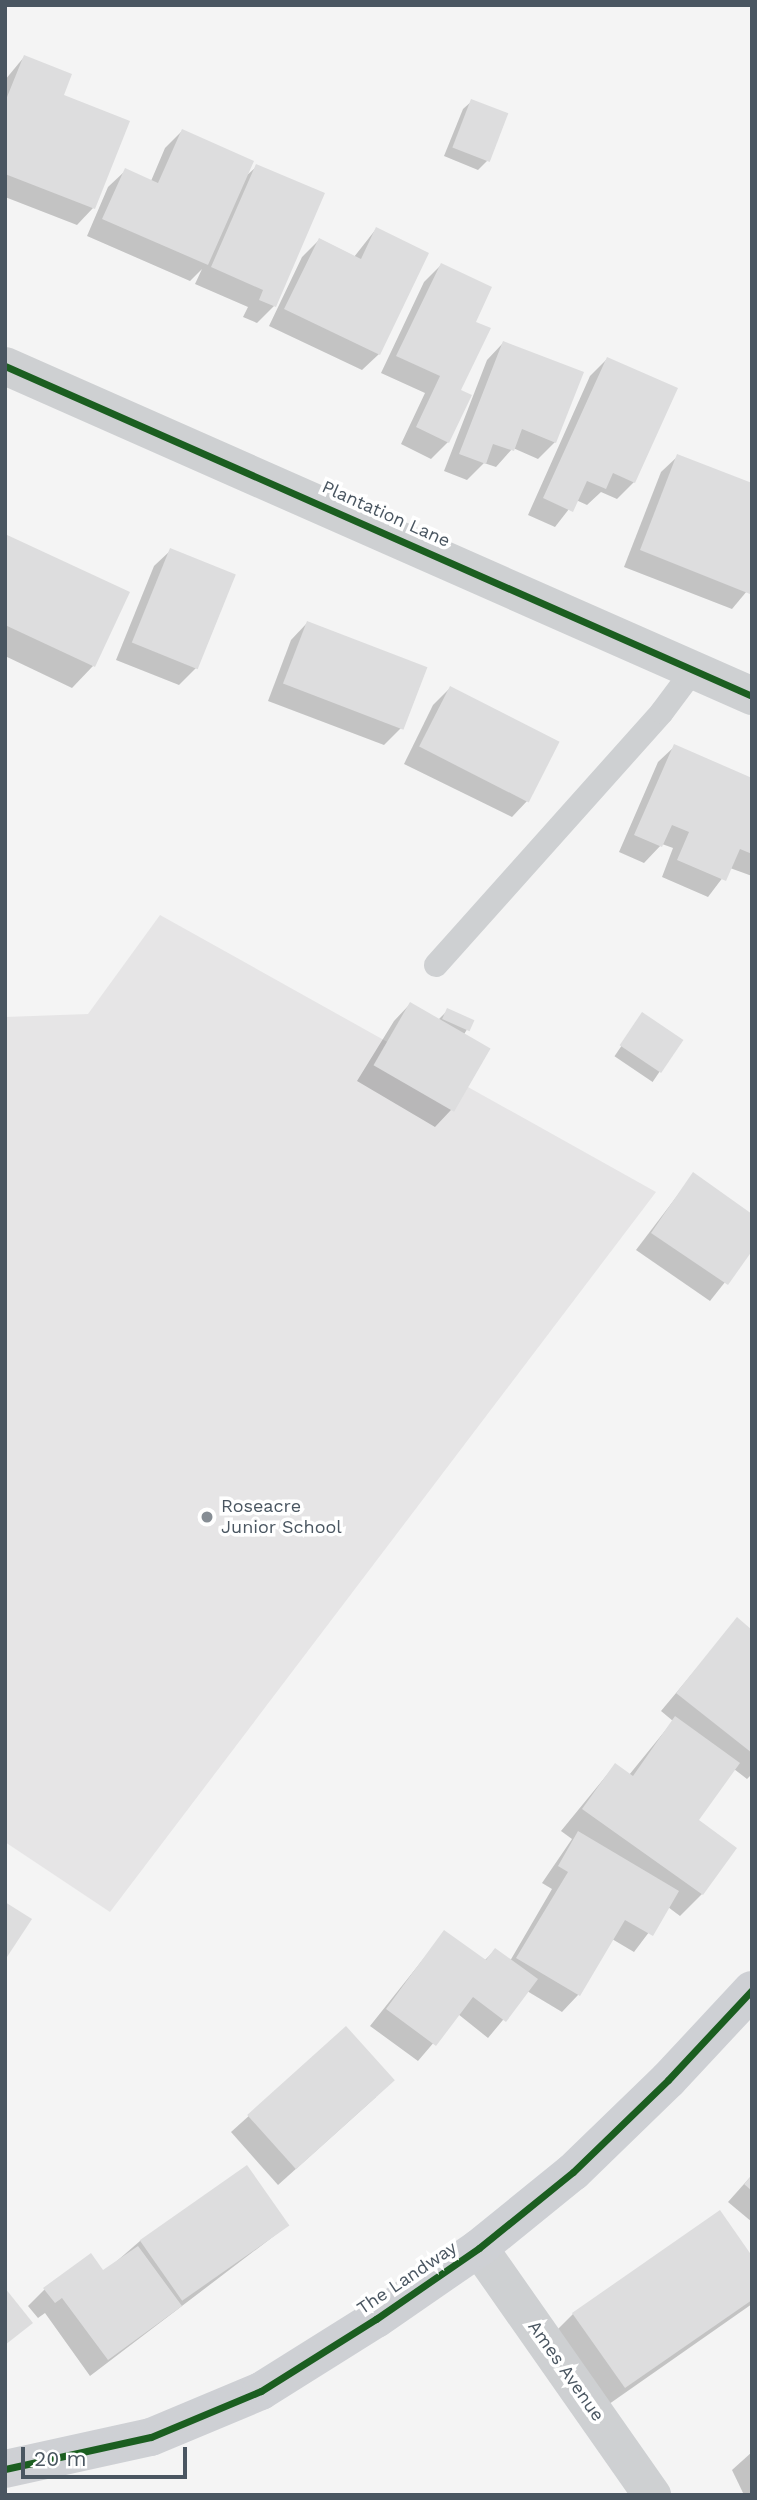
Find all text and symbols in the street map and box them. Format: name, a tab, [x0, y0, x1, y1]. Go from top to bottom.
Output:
street label: Plantation Lane	[319, 476, 453, 552]
place label: Roseacre Junior School	[221, 1496, 342, 1538]
marker: Roseacre Junior School	[199, 1509, 215, 1525]
street label: The Landway	[353, 2237, 461, 2319]
street label: Ames Avenue	[523, 2316, 609, 2426]
scale bar	[24, 2434, 191, 2478]
text: 20 m	[34, 2446, 86, 2471]

